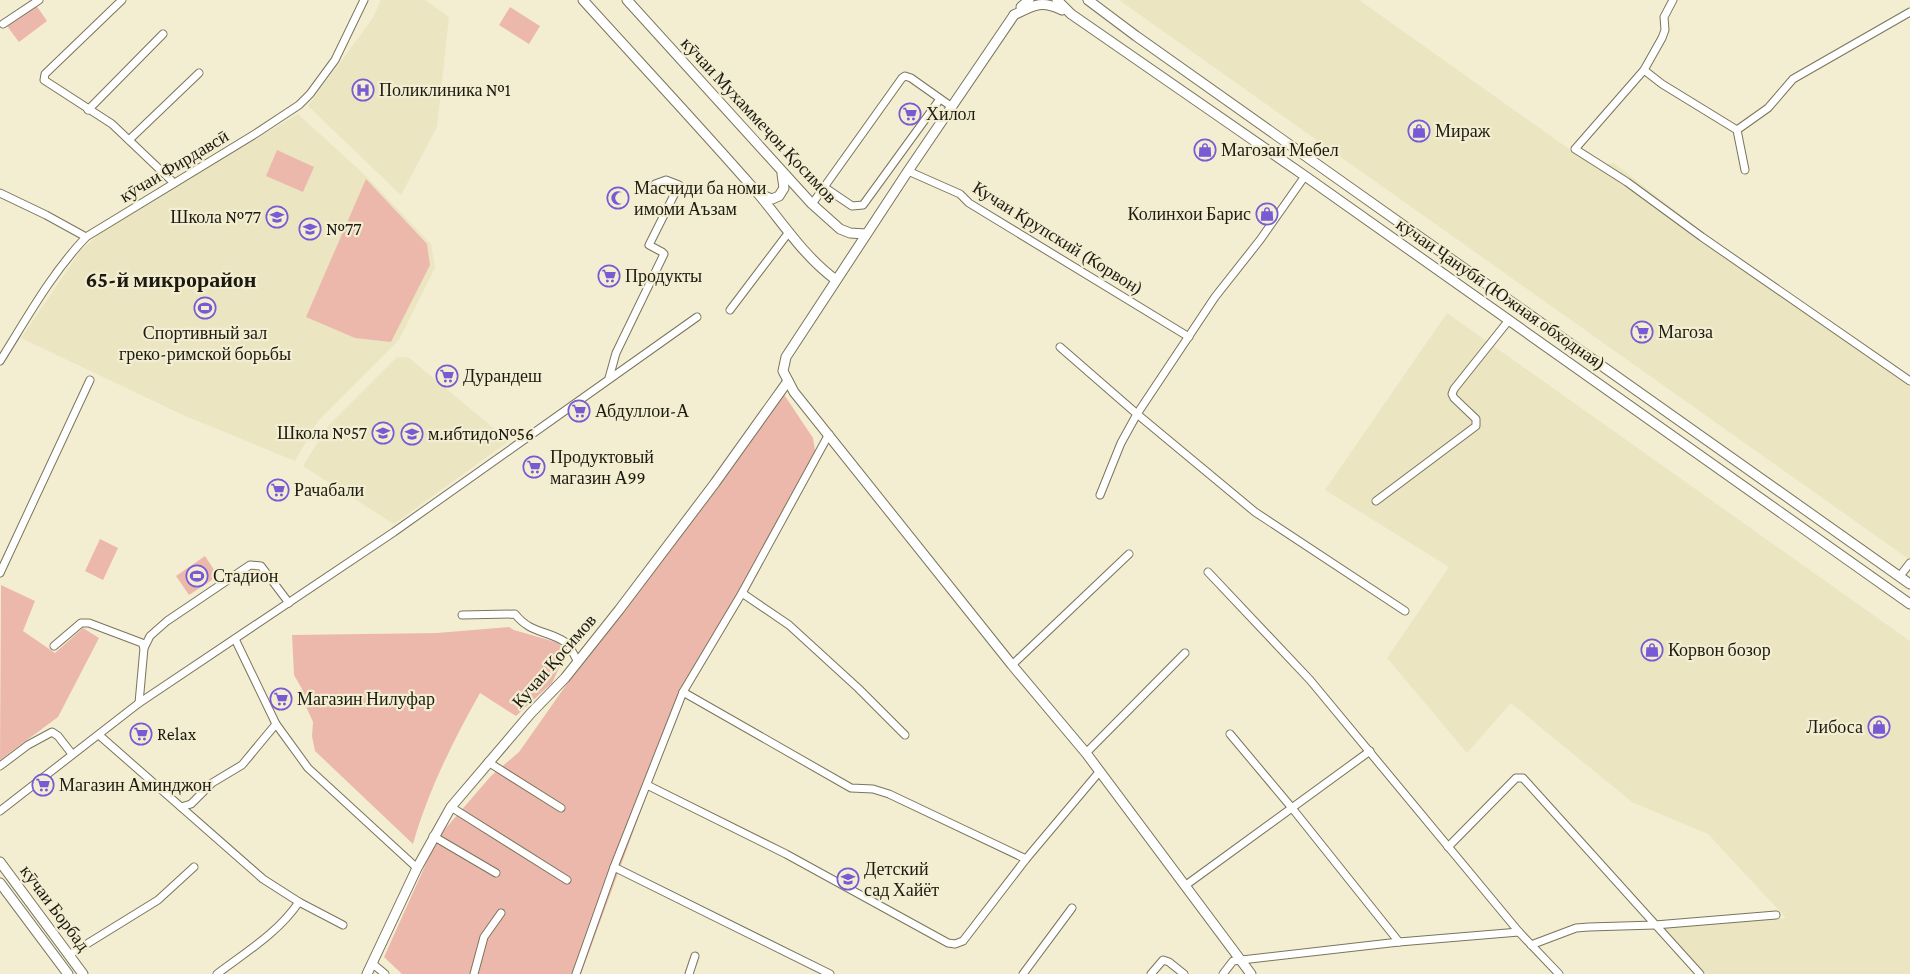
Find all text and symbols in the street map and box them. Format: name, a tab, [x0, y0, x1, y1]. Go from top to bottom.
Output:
street label: кӯчаи Мухаммеҷон Қосимов	[677, 33, 841, 207]
hospital icon: Поликлиника №1	[351, 78, 375, 102]
place label: Поликлиника №1	[379, 80, 511, 100]
supermarket icon: Хилол	[898, 102, 922, 126]
place label: Хилол	[926, 104, 975, 124]
shop icon: Мираж	[1407, 119, 1431, 143]
place label: Мираж	[1435, 121, 1491, 141]
street label: кӯчаи Фирдавсӣ	[116, 125, 232, 206]
shop icon: Магозаи Мебел	[1193, 138, 1217, 162]
place label: Магозаи Мебел	[1221, 140, 1339, 160]
street label: Кучаи Крупский (Корвон)	[969, 177, 1147, 300]
place label: Масчиди ба номи имоми Аъзам	[634, 178, 767, 219]
mosque icon: Масчиди ба номи имоми Аъзам	[606, 186, 630, 210]
shop icon: Колинхои Барис	[1255, 202, 1279, 226]
place label: Колинхои Барис	[1128, 204, 1251, 224]
school or university icon: Школа №77	[265, 205, 289, 229]
place label: Школа №77	[170, 207, 261, 227]
street label: кӯчаи Ҷанубӣ (Южная обходная)	[1392, 214, 1609, 375]
school or university icon: №77	[298, 217, 322, 241]
place label: №77	[326, 219, 362, 239]
supermarket icon: Продукты	[597, 264, 621, 288]
place label: Продукты	[625, 266, 702, 286]
district label: 65-й микрорайон	[86, 267, 257, 292]
sports icon: Спортивный зал греко-римской борьбы	[193, 296, 217, 320]
supermarket icon: Магоза	[1630, 320, 1654, 344]
place label: Магоза	[1658, 322, 1713, 342]
place label: Спортивный зал греко-римской борьбы	[119, 323, 291, 364]
supermarket icon: Дурандеш	[435, 364, 459, 388]
place label: Дурандеш	[463, 366, 542, 386]
supermarket icon: Абдуллои-А	[567, 399, 591, 423]
place label: Абдуллои-А	[595, 401, 689, 421]
school or university icon: Школа №57	[371, 421, 395, 445]
school or university icon: м.ибтидо№56	[400, 422, 424, 446]
place label: Школа №57	[277, 423, 367, 443]
place label: м.ибтидо№56	[428, 424, 534, 444]
place label: Продуктовый магазин А99	[550, 447, 654, 488]
supermarket icon: Продуктовый магазин А99	[522, 455, 546, 479]
supermarket icon: Рачабали	[266, 478, 290, 502]
place label: Рачабали	[294, 480, 365, 500]
sports icon: Стадион	[185, 564, 209, 588]
place label: Стадион	[213, 566, 279, 586]
street label: Кучаи Қосимов	[508, 610, 600, 712]
shop icon: Корвон бозор	[1640, 638, 1664, 662]
place label: Корвон бозор	[1668, 640, 1771, 660]
supermarket icon: Магазин Нилуфар	[269, 687, 293, 711]
place label: Магазин Нилуфар	[297, 689, 435, 709]
shop icon: Либоса	[1867, 715, 1891, 739]
place label: Либоса	[1806, 717, 1863, 737]
supermarket icon: Relax	[129, 722, 153, 746]
place label: Relax	[157, 724, 197, 744]
supermarket icon: Магазин Аминджон	[31, 773, 55, 797]
place label: Магазин Аминджон	[59, 775, 212, 795]
place label: Детский сад Хайёт	[864, 859, 939, 900]
street label: кӯчаи Борбад	[16, 861, 94, 955]
school or university icon: Детский сад Хайёт	[836, 867, 860, 891]

